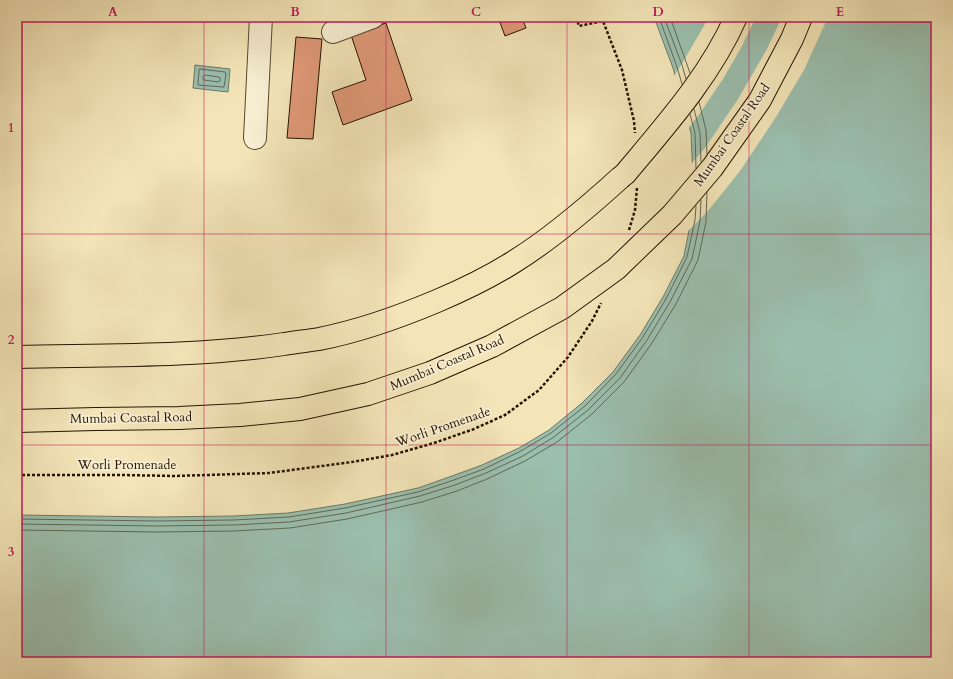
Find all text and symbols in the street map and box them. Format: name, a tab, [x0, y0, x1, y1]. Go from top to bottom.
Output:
text: A	[108, 3, 118, 21]
text: B	[290, 3, 300, 21]
text: C	[471, 3, 481, 21]
text: D	[652, 3, 664, 21]
text: E	[836, 3, 844, 21]
street label: Mumbai Coastal Road	[690, 80, 774, 190]
text: 1	[8, 119, 14, 137]
text: 2	[8, 331, 15, 349]
street label: Mumbai Coastal Road	[387, 331, 507, 395]
street label: Worli Promenade	[392, 402, 493, 452]
street label: Mumbai Coastal Road	[70, 408, 192, 428]
street label: Worli Promenade	[77, 456, 176, 474]
text: 3	[8, 543, 15, 561]

